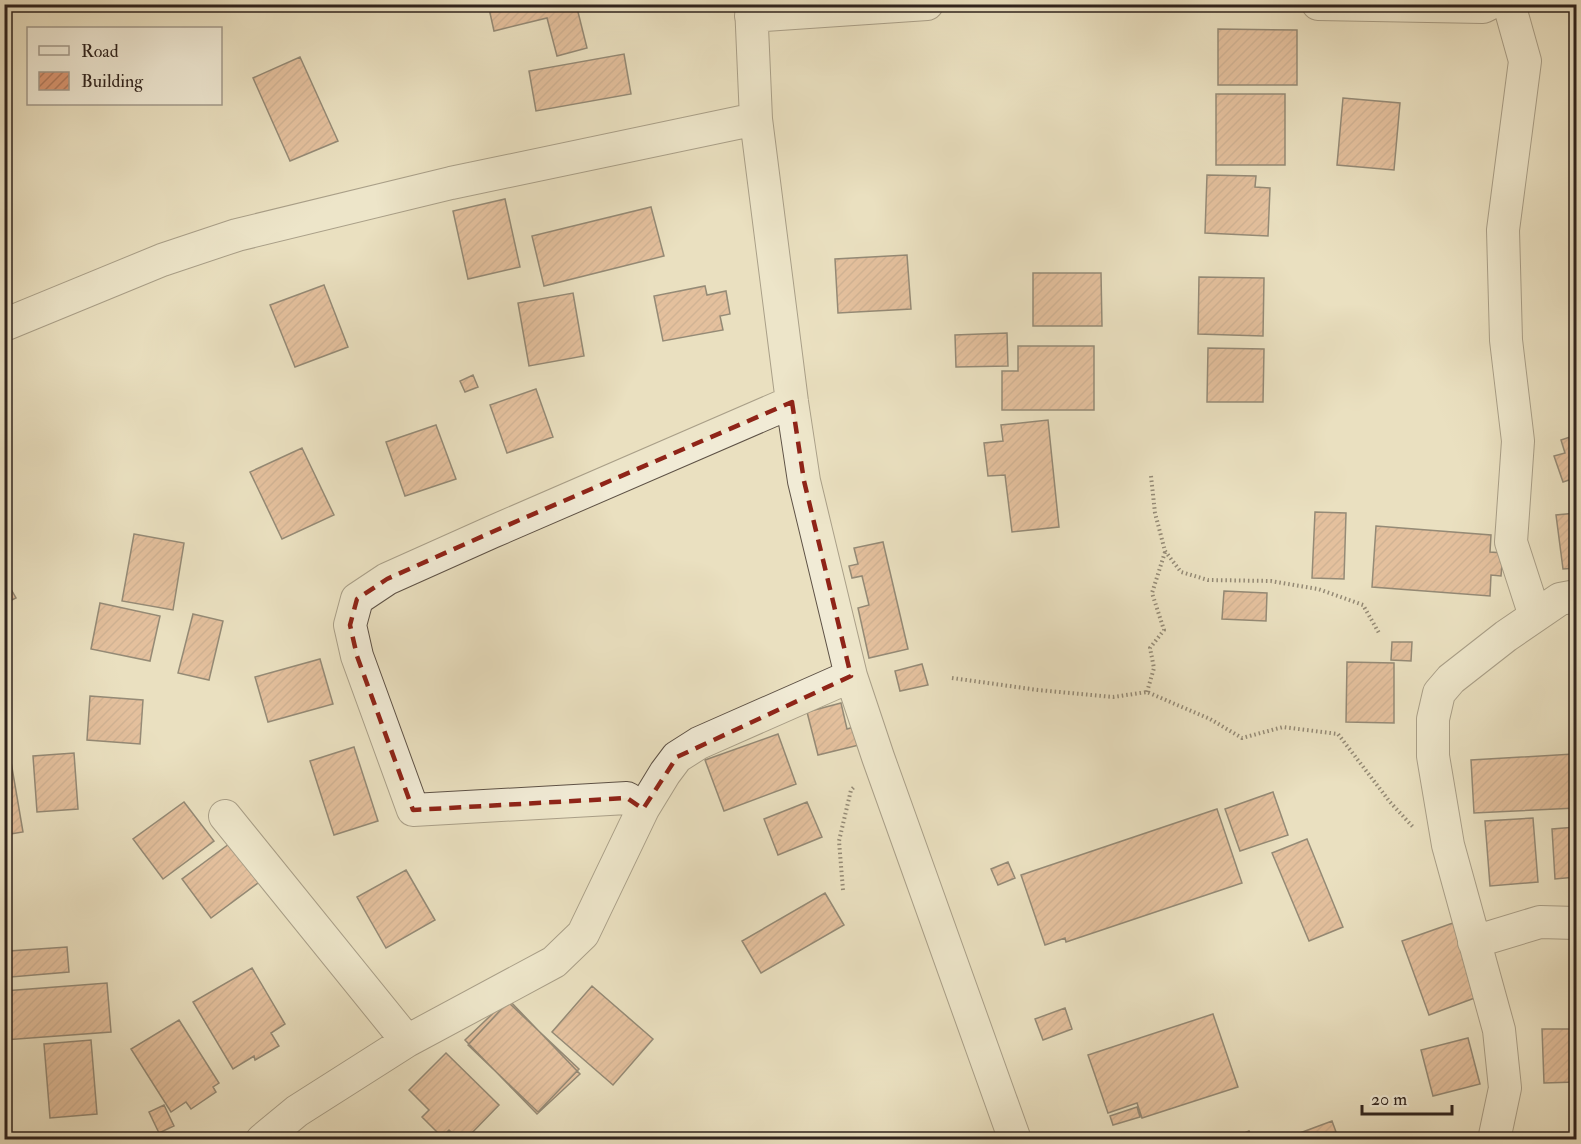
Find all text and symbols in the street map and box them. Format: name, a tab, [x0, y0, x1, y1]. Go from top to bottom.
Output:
legend	[27, 27, 222, 105]
text: Road	[81, 40, 119, 63]
text: Building	[81, 70, 144, 93]
scale bar	[1362, 1078, 1452, 1116]
text: 20 m	[1371, 1088, 1407, 1111]

